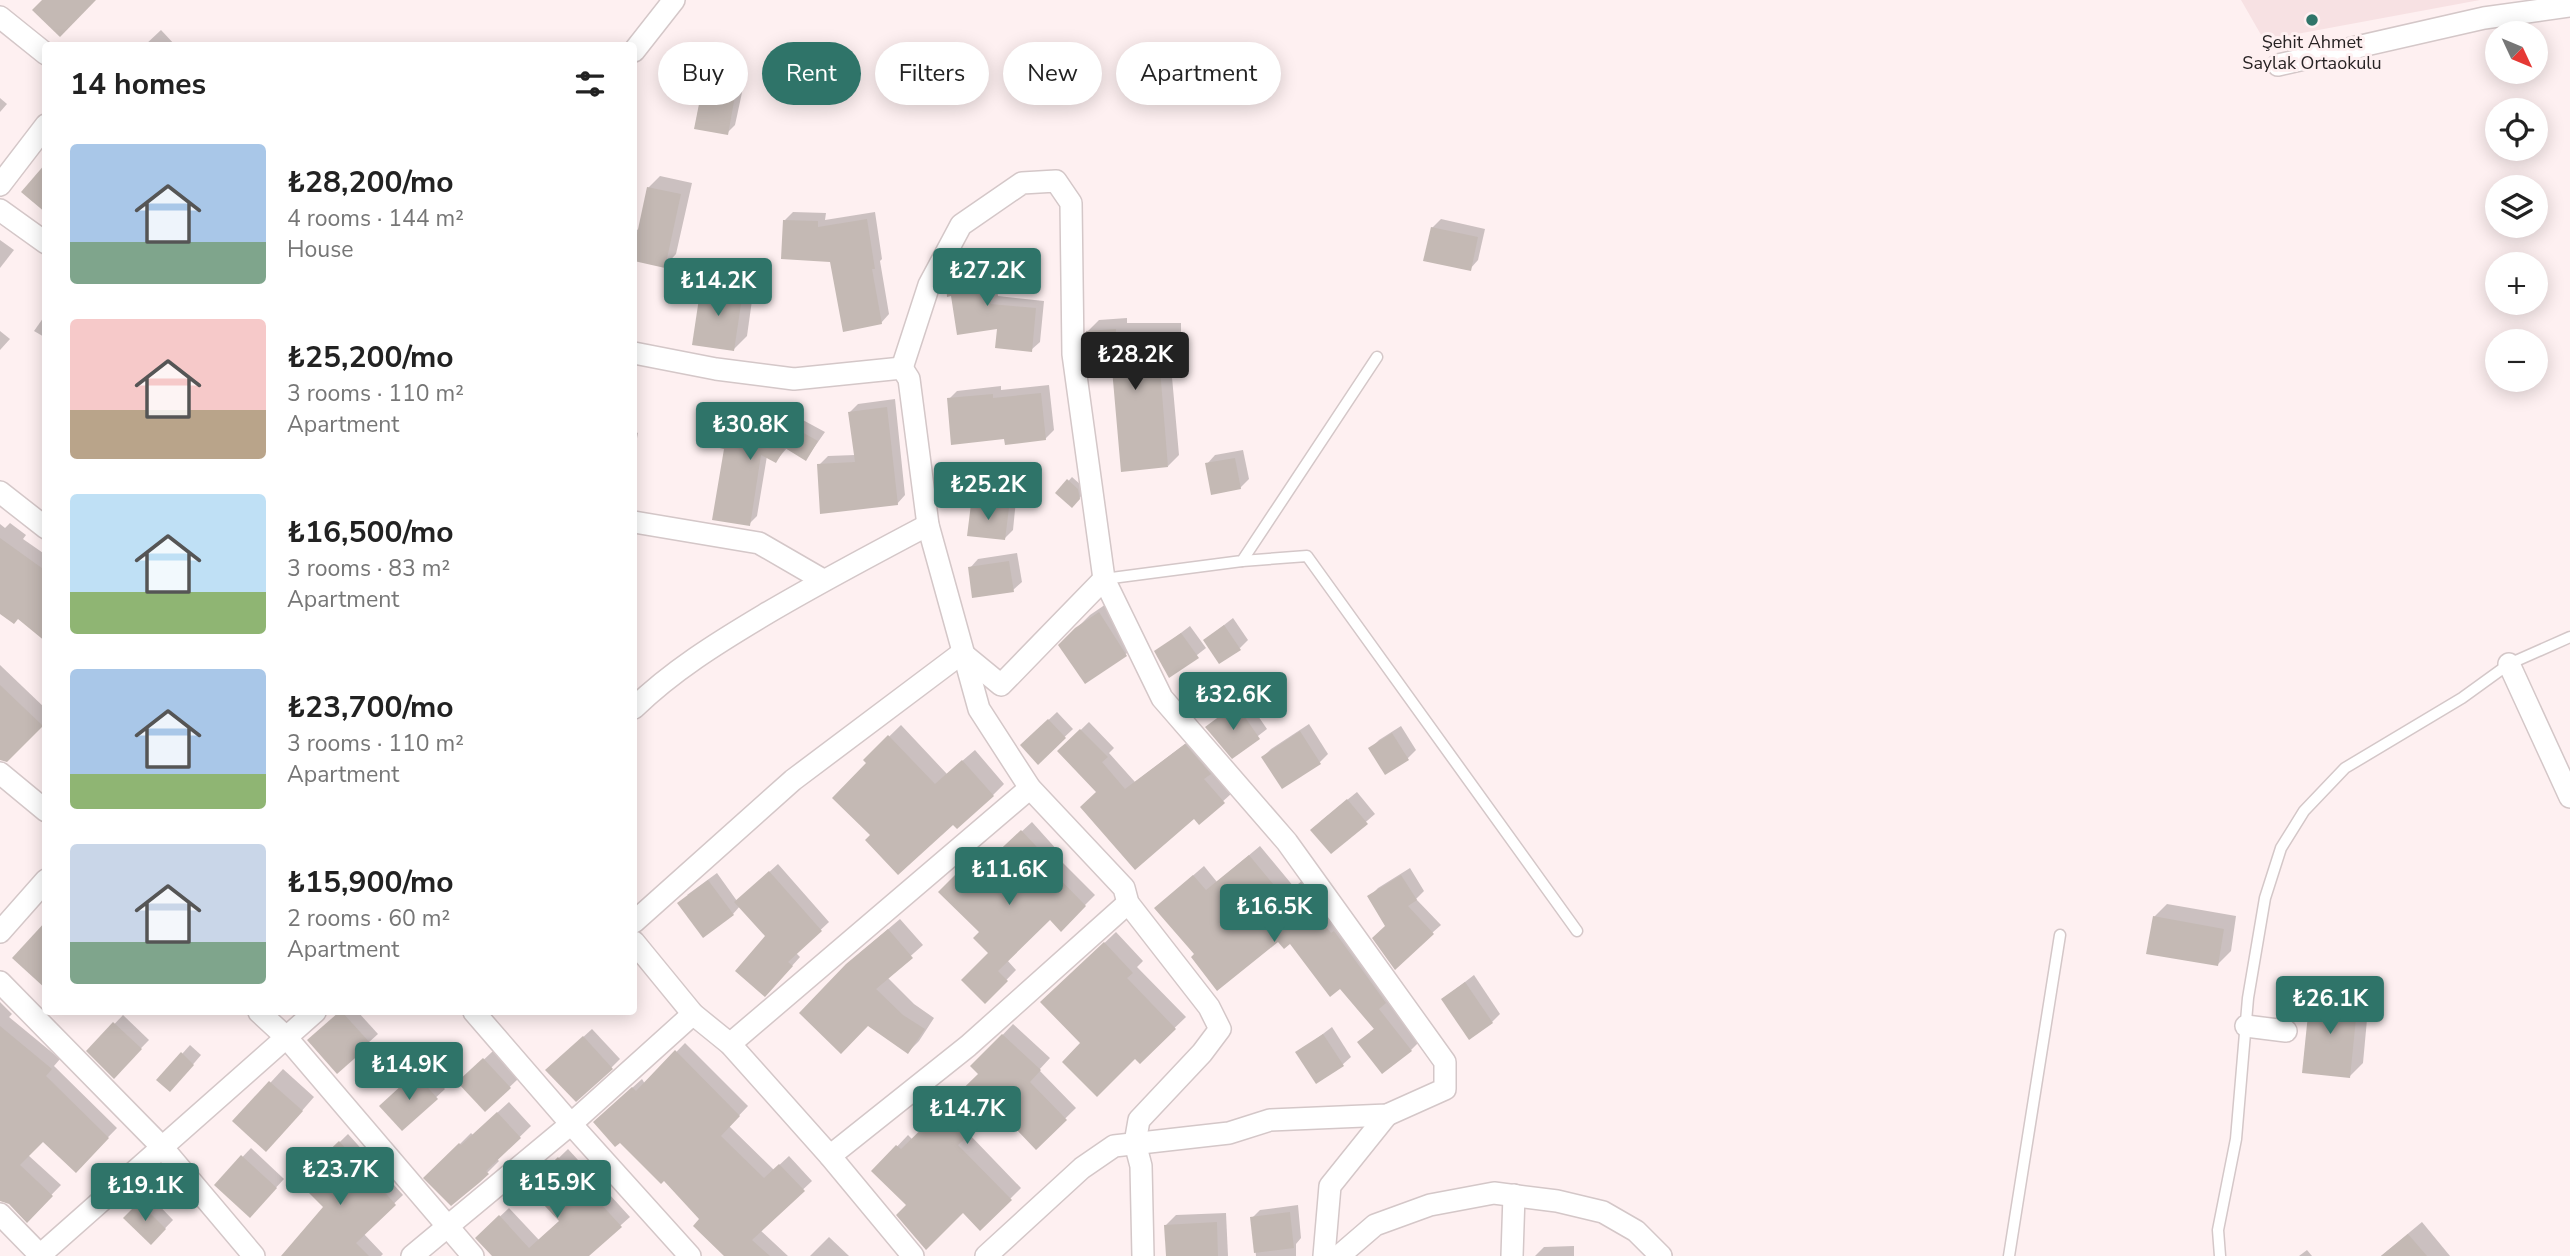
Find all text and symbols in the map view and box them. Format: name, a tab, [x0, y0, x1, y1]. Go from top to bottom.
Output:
marker: Şehit Ahmet Saylak Ortaokulu	[2304, 12, 2320, 28]
north arrow	[2485, 21, 2548, 84]
map controls	[2485, 21, 2548, 392]
place label: Şehit Ahmet Saylak Ortaokulu	[2242, 30, 2382, 75]
chip: Buy	[658, 42, 748, 105]
chip: Rent	[762, 42, 861, 105]
chip: Filters	[875, 42, 989, 105]
chip: New	[1003, 42, 1102, 105]
chip: Apartment	[1116, 42, 1281, 105]
text: 14 homes	[70, 64, 206, 105]
icon: filters	[571, 65, 609, 103]
button: locate	[2485, 98, 2548, 161]
text: ₺28,200/mo	[287, 162, 454, 203]
icon: home	[126, 172, 210, 256]
button: layers	[2485, 175, 2548, 238]
text: 4 rooms · 144 m²	[287, 203, 464, 234]
text: House	[287, 234, 354, 265]
pin: ₺27.2K	[930, 248, 1044, 308]
button: +	[2485, 252, 2548, 315]
text: ₺27.2K	[949, 255, 1025, 286]
pin: ₺14.2K	[661, 258, 775, 318]
text: ₺14.2K	[680, 265, 756, 296]
button: −	[2485, 329, 2548, 392]
pin: ₺28.2K	[1078, 332, 1192, 392]
text: ₺25,200/mo	[287, 337, 454, 378]
text: ₺28.2K	[1097, 339, 1173, 370]
icon: home	[126, 347, 210, 431]
text: 3 rooms · 110 m²	[287, 378, 464, 409]
pin: ₺30.8K	[693, 402, 807, 462]
text: Apartment	[287, 409, 399, 440]
text: ₺30.8K	[712, 409, 788, 440]
pin: ₺25.2K	[931, 462, 1045, 522]
text: ₺25.2K	[950, 469, 1026, 500]
text: ₺16,500/mo	[287, 512, 454, 553]
icon: home	[126, 522, 210, 606]
text: 3 rooms · 83 m²	[287, 553, 450, 584]
text: Apartment	[287, 584, 399, 615]
pin: ₺32.6K	[1176, 672, 1290, 732]
text: ₺32.6K	[1195, 679, 1271, 710]
text: ₺23,700/mo	[287, 687, 454, 728]
icon: home	[126, 697, 210, 781]
text: 3 rooms · 110 m²	[287, 728, 464, 759]
text: Apartment	[287, 759, 399, 790]
pin: ₺11.6K	[952, 848, 1066, 907]
text: ₺11.6K	[971, 854, 1047, 885]
text: ₺15,900/mo	[287, 862, 454, 903]
icon: home	[126, 872, 210, 956]
pin: ₺16.5K	[1217, 884, 1331, 944]
text: ₺16.5K	[1236, 891, 1312, 922]
text: 2 rooms · 60 m²	[287, 903, 450, 934]
text: Apartment	[287, 934, 399, 965]
pin: ₺26.1K	[2273, 976, 2387, 1036]
text: ₺26.1K	[2292, 983, 2368, 1014]
pin: ₺14.9K	[352, 1042, 466, 1102]
text: ₺14.9K	[371, 1049, 447, 1080]
pin: ₺14.7K	[910, 1086, 1024, 1146]
text: ₺14.7K	[929, 1093, 1005, 1124]
pin: ₺23.7K	[283, 1148, 397, 1207]
text: ₺23.7K	[302, 1154, 378, 1185]
pin: ₺15.9K	[500, 1160, 614, 1220]
pin: ₺19.1K	[88, 1164, 202, 1223]
text: ₺15.9K	[519, 1167, 595, 1198]
text: ₺19.1K	[107, 1170, 183, 1201]

